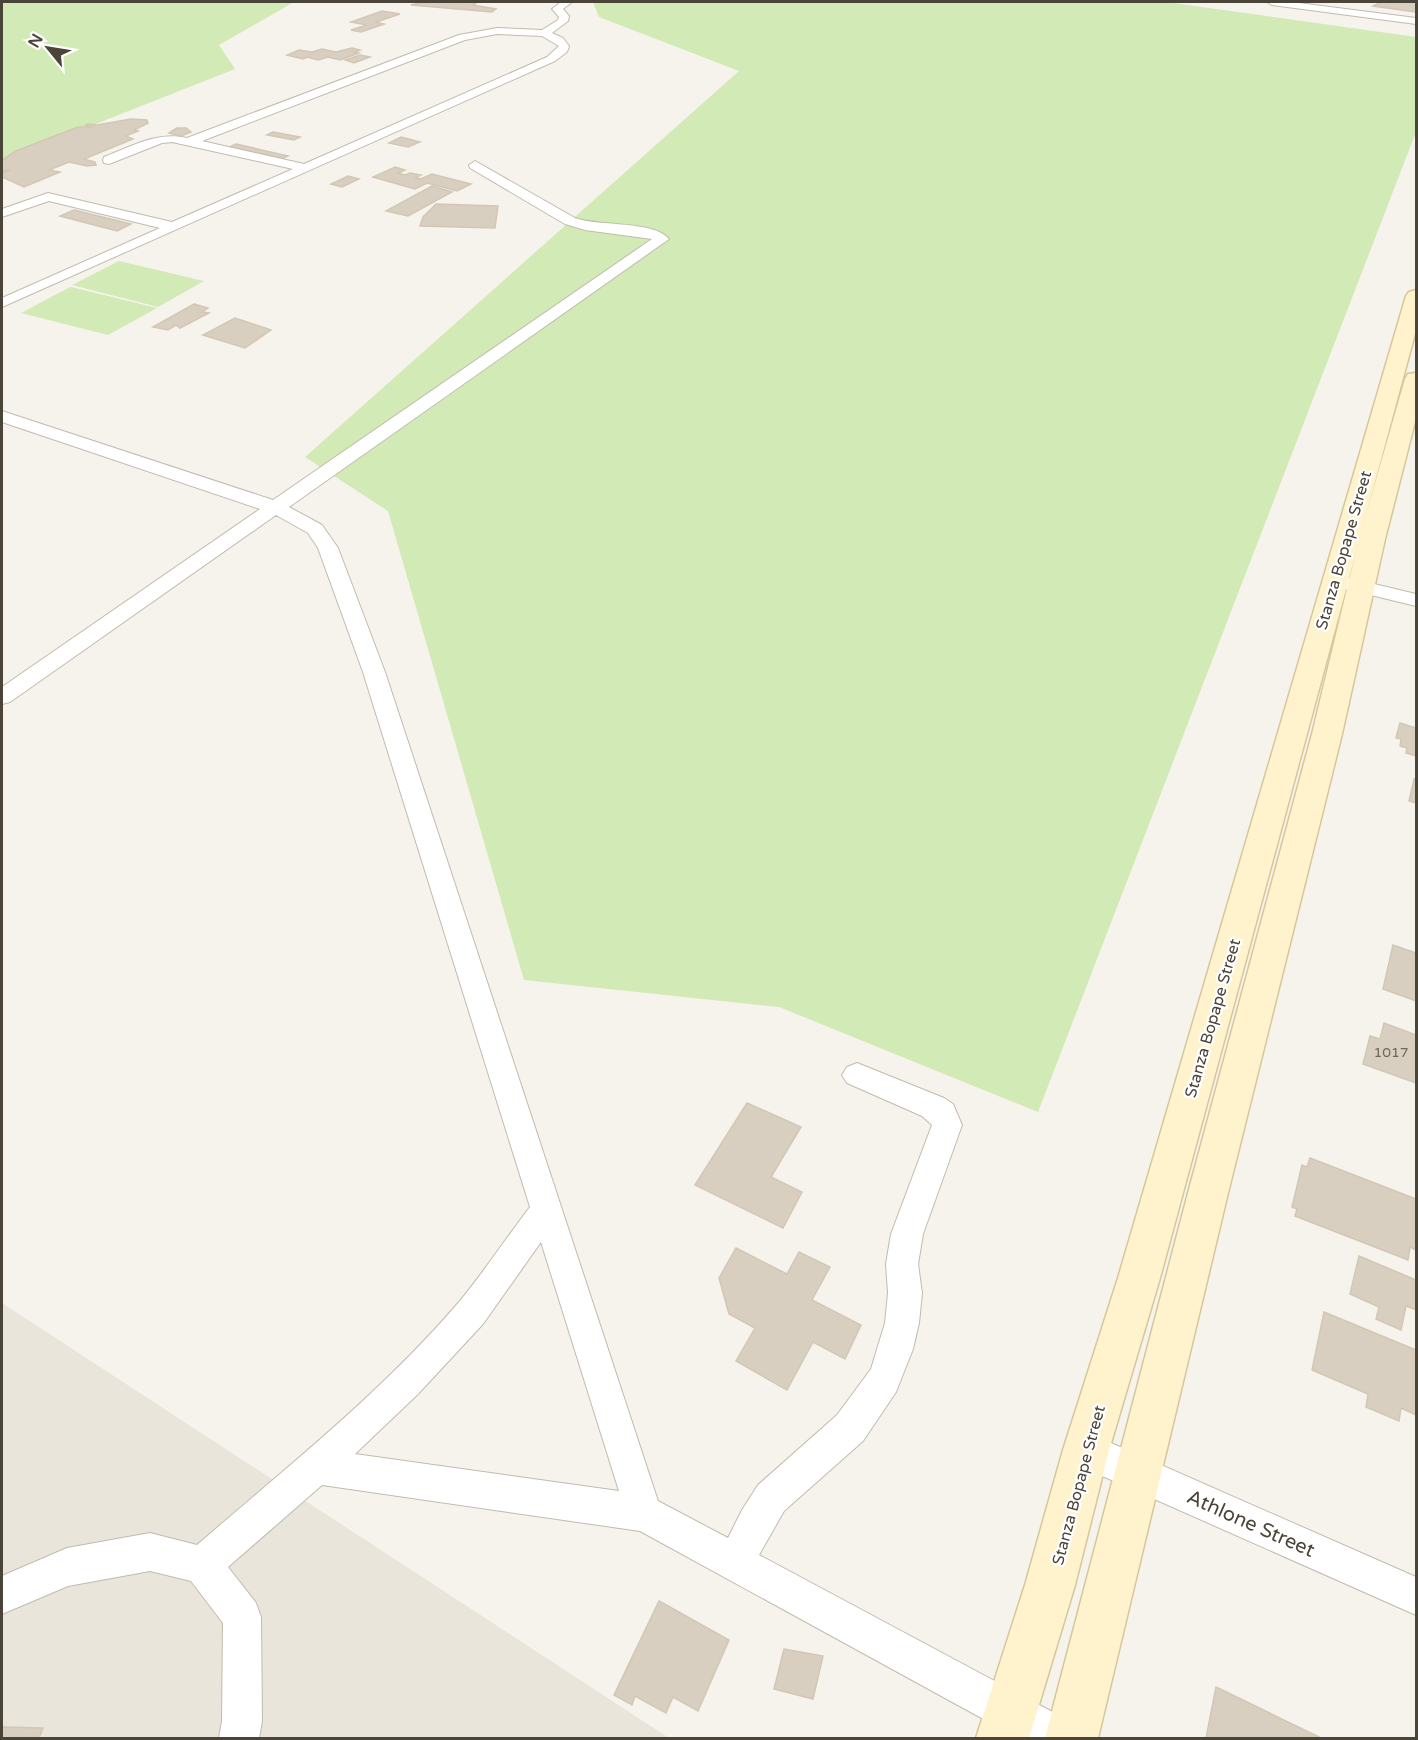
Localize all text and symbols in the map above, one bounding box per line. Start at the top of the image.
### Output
north arrow [18,18,78,78]
text: N [24,30,48,52]
street label: Stanza Bopape Street [1312,469,1376,632]
street label: Stanza Bopape Street [1181,937,1245,1100]
house number: 1017 [1373,1044,1409,1061]
street label: Stanza Bopape Street [1048,1403,1110,1567]
street label: Athlone Street [1183,1485,1319,1563]

